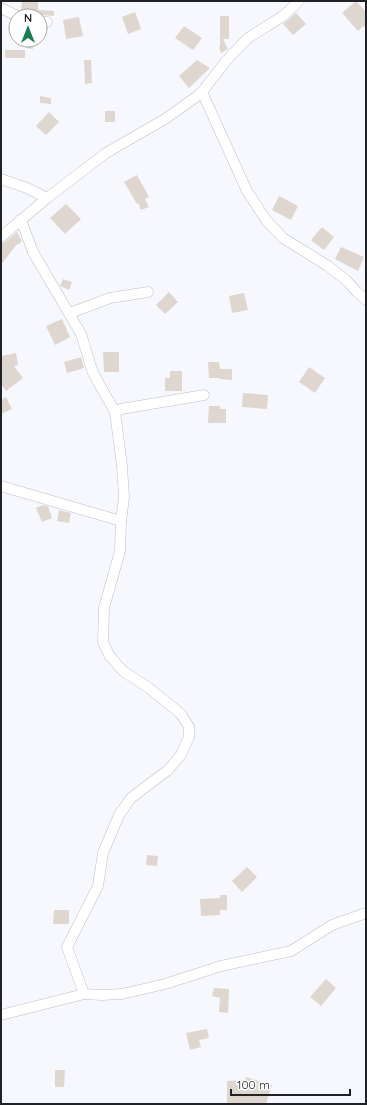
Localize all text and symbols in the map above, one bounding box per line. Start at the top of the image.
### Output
north arrow [8,8,48,48]
text: N [24,11,32,25]
scale bar [231,1071,350,1097]
text: 100 m [237,1077,270,1092]

